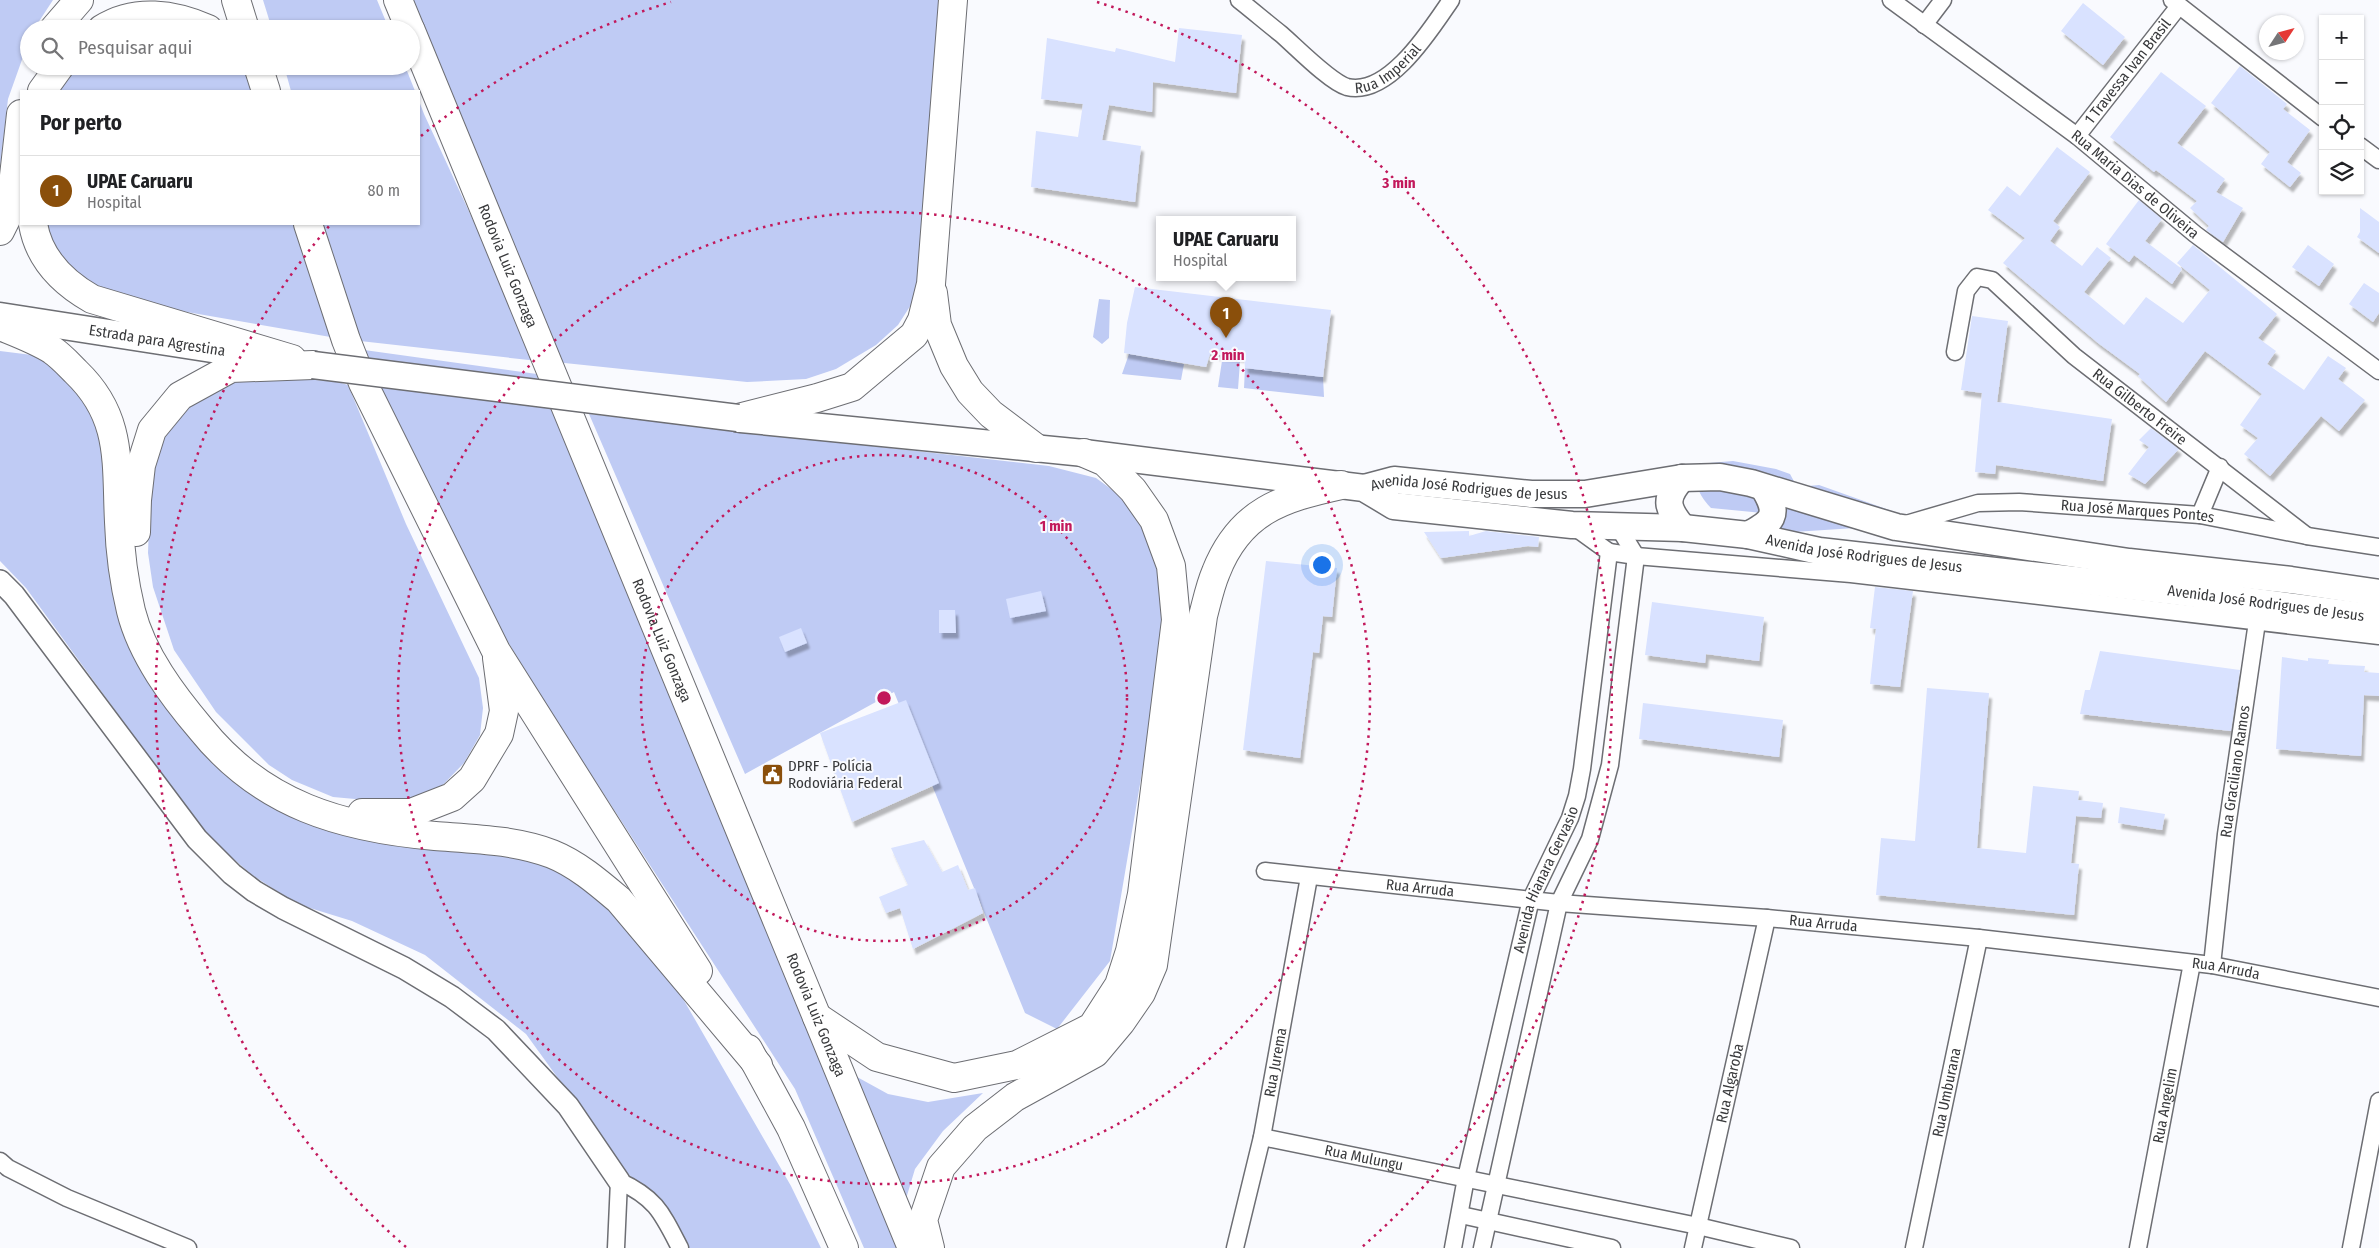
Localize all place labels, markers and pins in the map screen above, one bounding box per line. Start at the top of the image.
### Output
pin: 1 [1210,297,1242,338]
centre of rings [875,689,893,707]
place label: DPRF - Polícia Rodoviária Federal [788,757,902,792]
public building icon: DPRF - Polícia Rodoviária Federal [760,763,784,787]

